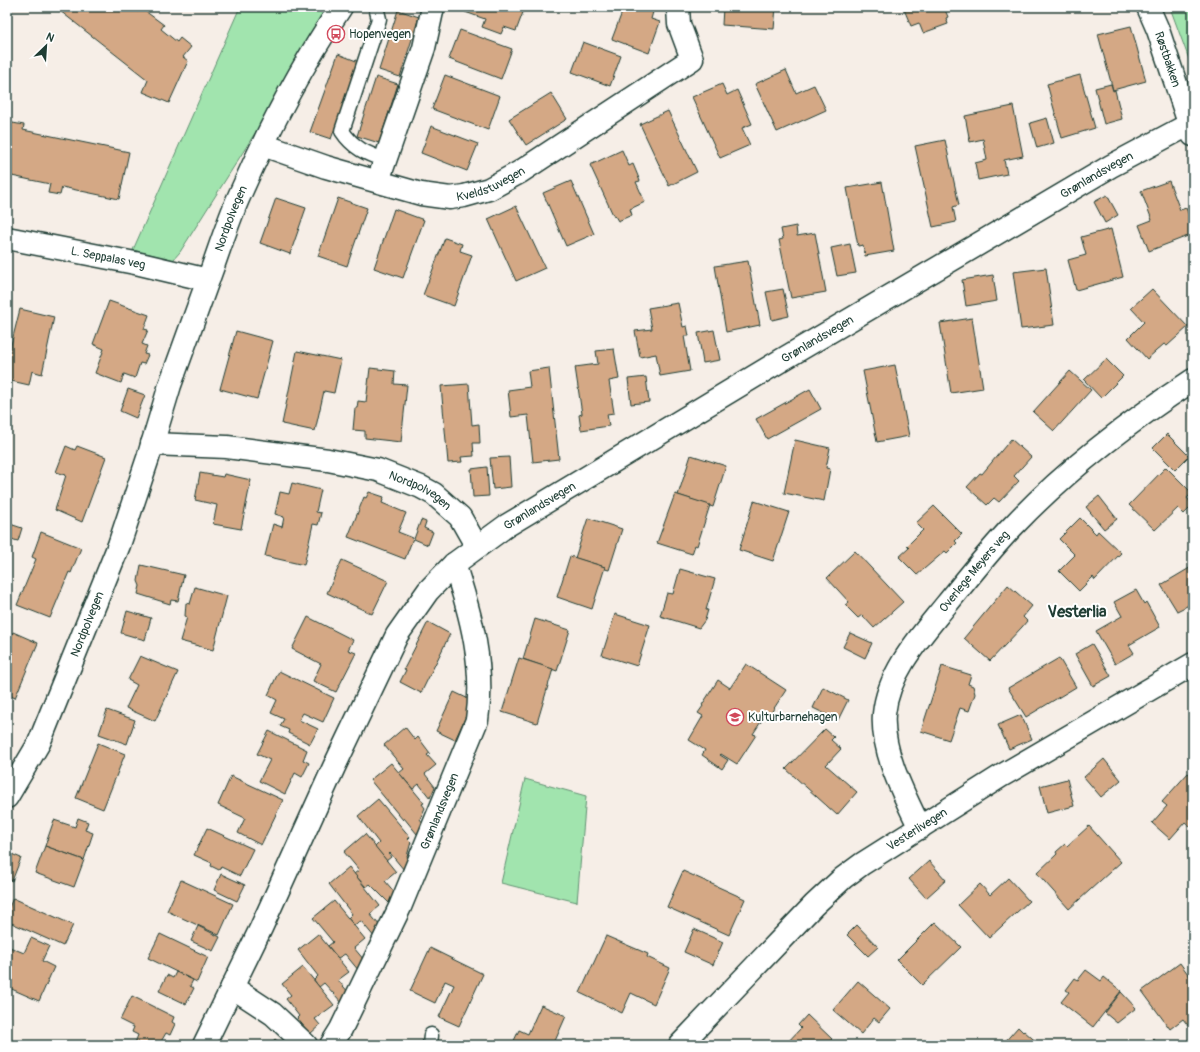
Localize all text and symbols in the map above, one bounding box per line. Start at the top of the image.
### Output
bus stop icon: Hopenvegen [326,24,346,44]
north arrow [26,26,66,66]
place label: Hopenvegen [349,27,411,42]
text: N [44,30,57,45]
street label: Røstbakken [1151,30,1184,89]
street label: Grønlandsvegen [1058,149,1136,202]
street label: Kveldstuvegen [455,164,528,205]
street label: Nordpolvegen [212,183,251,254]
street label: L. Seppalas veg [69,244,147,273]
street label: Grønlandsvegen [779,312,857,367]
street label: Nordpolvegen [387,468,454,514]
street label: Grønlandsvegen [501,479,579,534]
street label: Overlege Meyers veg [936,528,1013,615]
street label: Nordpolvegen [68,589,108,659]
district label: Vesterlia [1048,602,1107,622]
school or university icon: Kulturbarnehagen [725,707,745,727]
place label: Kulturbarnehagen [748,710,838,725]
street label: Grønlandsvegen [417,771,462,852]
street label: Vesterlivegen [884,805,950,854]

